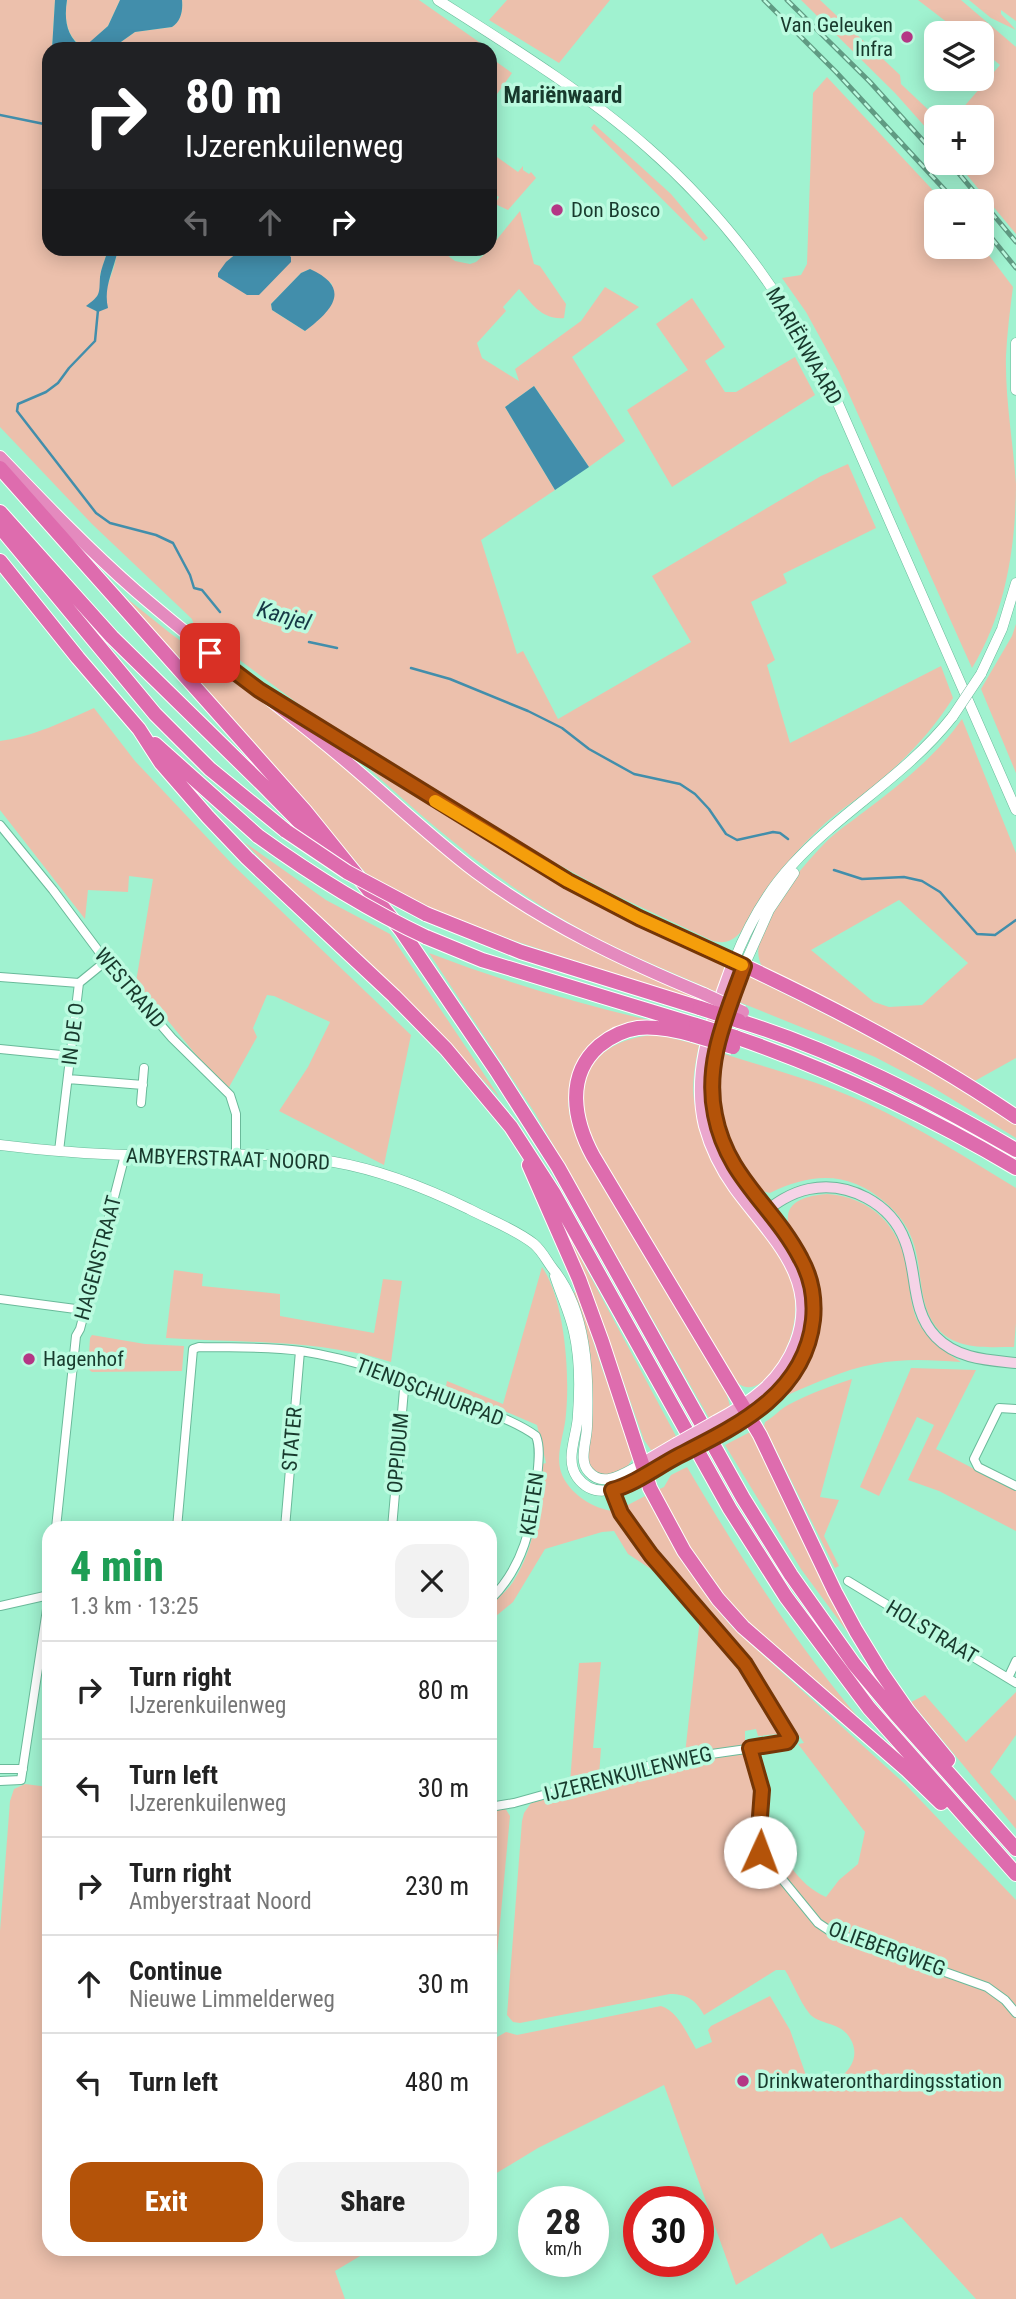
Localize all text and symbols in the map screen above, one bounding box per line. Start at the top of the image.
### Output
place label: Van Geleuken Infra [780,13,893,61]
map controls [924,21,994,259]
button: layers [924,21,994,91]
marker: Van Geleuken Infra [899,29,915,45]
text: 80 m [185,68,282,125]
icon: right [70,70,161,161]
district label: Mariënwaard [503,82,623,109]
button: + [924,105,994,175]
text: IJzerenkuilenweg [185,127,404,165]
button: − [924,189,994,259]
place label: Don Bosco [571,198,660,222]
marker: Don Bosco [549,202,565,218]
icon: left [178,203,216,241]
icon: ahead [251,203,289,241]
icon: right [324,203,362,241]
street label: MARIËNWAARD [761,283,847,409]
water label: Kanjel [254,596,315,637]
pin [180,623,240,683]
icon: arrive [191,634,229,672]
street label: WESTRAND [90,943,170,1033]
street label: IN DE O [57,1001,89,1067]
street label: AMBYERSTRAAT NOORD [126,1143,330,1175]
street label: HAGENSTRAAT [70,1193,126,1323]
place label: Hagenhof [43,1347,124,1371]
marker: Hagenhof [21,1351,37,1367]
street label: TIENDSCHUURPAD [353,1353,507,1431]
street label: STATER [277,1406,307,1472]
street label: OPPIDUM [383,1412,413,1494]
street label: KELTEN [515,1471,549,1537]
text: 4 min [70,1542,164,1591]
button: close [395,1544,469,1618]
text: 1.3 km · 13:25 [70,1593,199,1620]
street label: HOLSTRAAT [882,1595,982,1669]
text: Turn right [129,1662,231,1692]
icon: right [70,1671,108,1709]
text: 80 m [418,1675,469,1705]
text: IJzerenkuilenweg [129,1692,286,1719]
street label: IJZERENKUILENWEG [542,1742,714,1806]
text: Turn left [129,1760,218,1790]
icon: left [70,1769,108,1807]
text: 30 m [418,1773,469,1803]
text: IJzerenkuilenweg [129,1790,286,1817]
position arrow [723,1815,797,1889]
text: Turn right [129,1858,231,1888]
icon: right [70,1867,108,1905]
text: 230 m [405,1871,469,1901]
text: Ambyerstraat Noord [129,1888,312,1915]
street label: OLIEBERGWEG [825,1917,949,1981]
text: Continue [129,1956,222,1986]
icon: ahead [70,1965,108,2003]
text: 30 m [418,1969,469,1999]
text: Nieuwe Limmelderweg [129,1986,335,2013]
icon: left [70,2063,108,2101]
text: Turn left [129,2067,218,2097]
text: 480 m [405,2067,469,2097]
place label: Drinkwateronthardingsstation [757,2069,1002,2093]
marker: Drinkwateronthardingsstation [735,2073,751,2089]
button: Exit [70,2162,263,2242]
button: Share [277,2162,469,2242]
speed limit sign: 30 [623,2186,714,2277]
text: 28 [546,2202,581,2243]
text: km/h [545,2238,582,2259]

